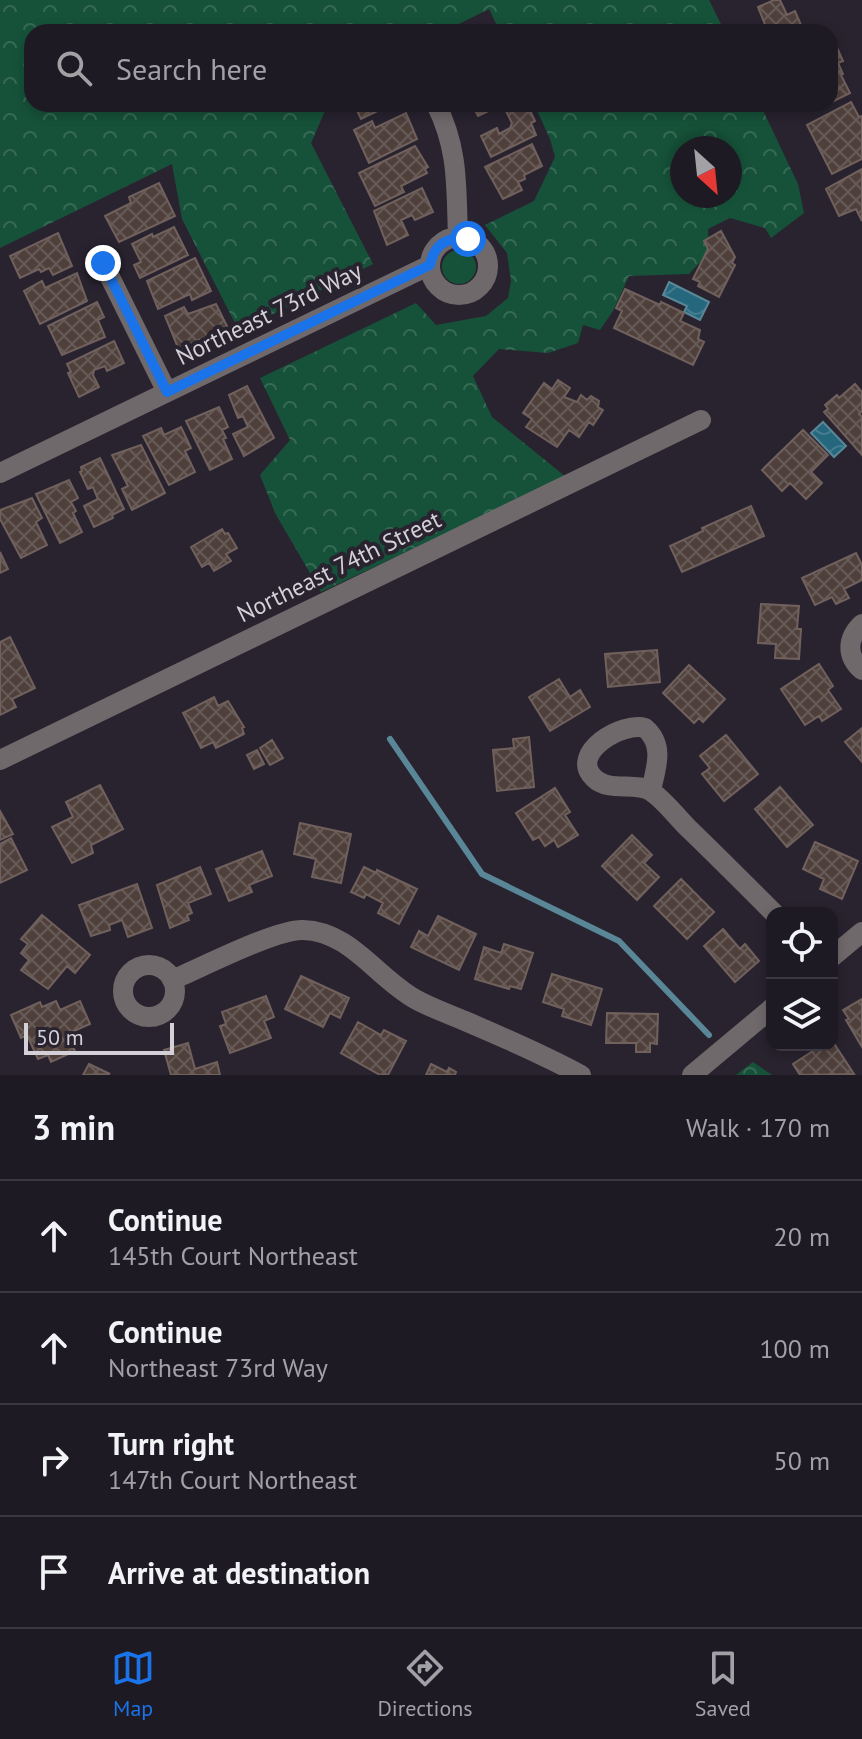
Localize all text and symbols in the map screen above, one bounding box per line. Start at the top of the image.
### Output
search box [24,24,838,112]
icon: search [52,46,96,90]
text: Search here [116,49,267,88]
north arrow [670,136,742,208]
route start [450,221,486,257]
route end [85,245,121,281]
street label: Northeast 73rd Way [171,255,367,372]
street label: Northeast 74th Street [232,504,446,629]
map controls [766,907,838,1051]
button: locate [766,907,838,979]
button: layers [766,979,838,1051]
scale bar [24,1019,174,1055]
text: 50 m [36,1023,84,1051]
text: 3 min [32,1105,115,1149]
text: Walk · 170 m [686,1111,830,1144]
text: Continue [108,1200,222,1239]
icon: ahead [32,1214,76,1258]
text: 20 m [774,1220,830,1253]
text: 145th Court Northeast [108,1239,358,1272]
text: Continue [108,1312,222,1351]
icon: ahead [32,1326,76,1370]
text: 100 m [759,1332,830,1365]
text: Northeast 73rd Way [108,1351,328,1384]
text: Turn right [108,1424,234,1463]
icon: right [32,1438,76,1482]
text: 50 m [774,1444,830,1477]
text: 147th Court Northeast [108,1463,357,1496]
icon: arrive [32,1550,76,1594]
text: Arrive at destination [108,1553,370,1592]
tab: Map [111,1646,155,1722]
tab: Directions [377,1646,473,1722]
tab: Saved [695,1646,751,1722]

